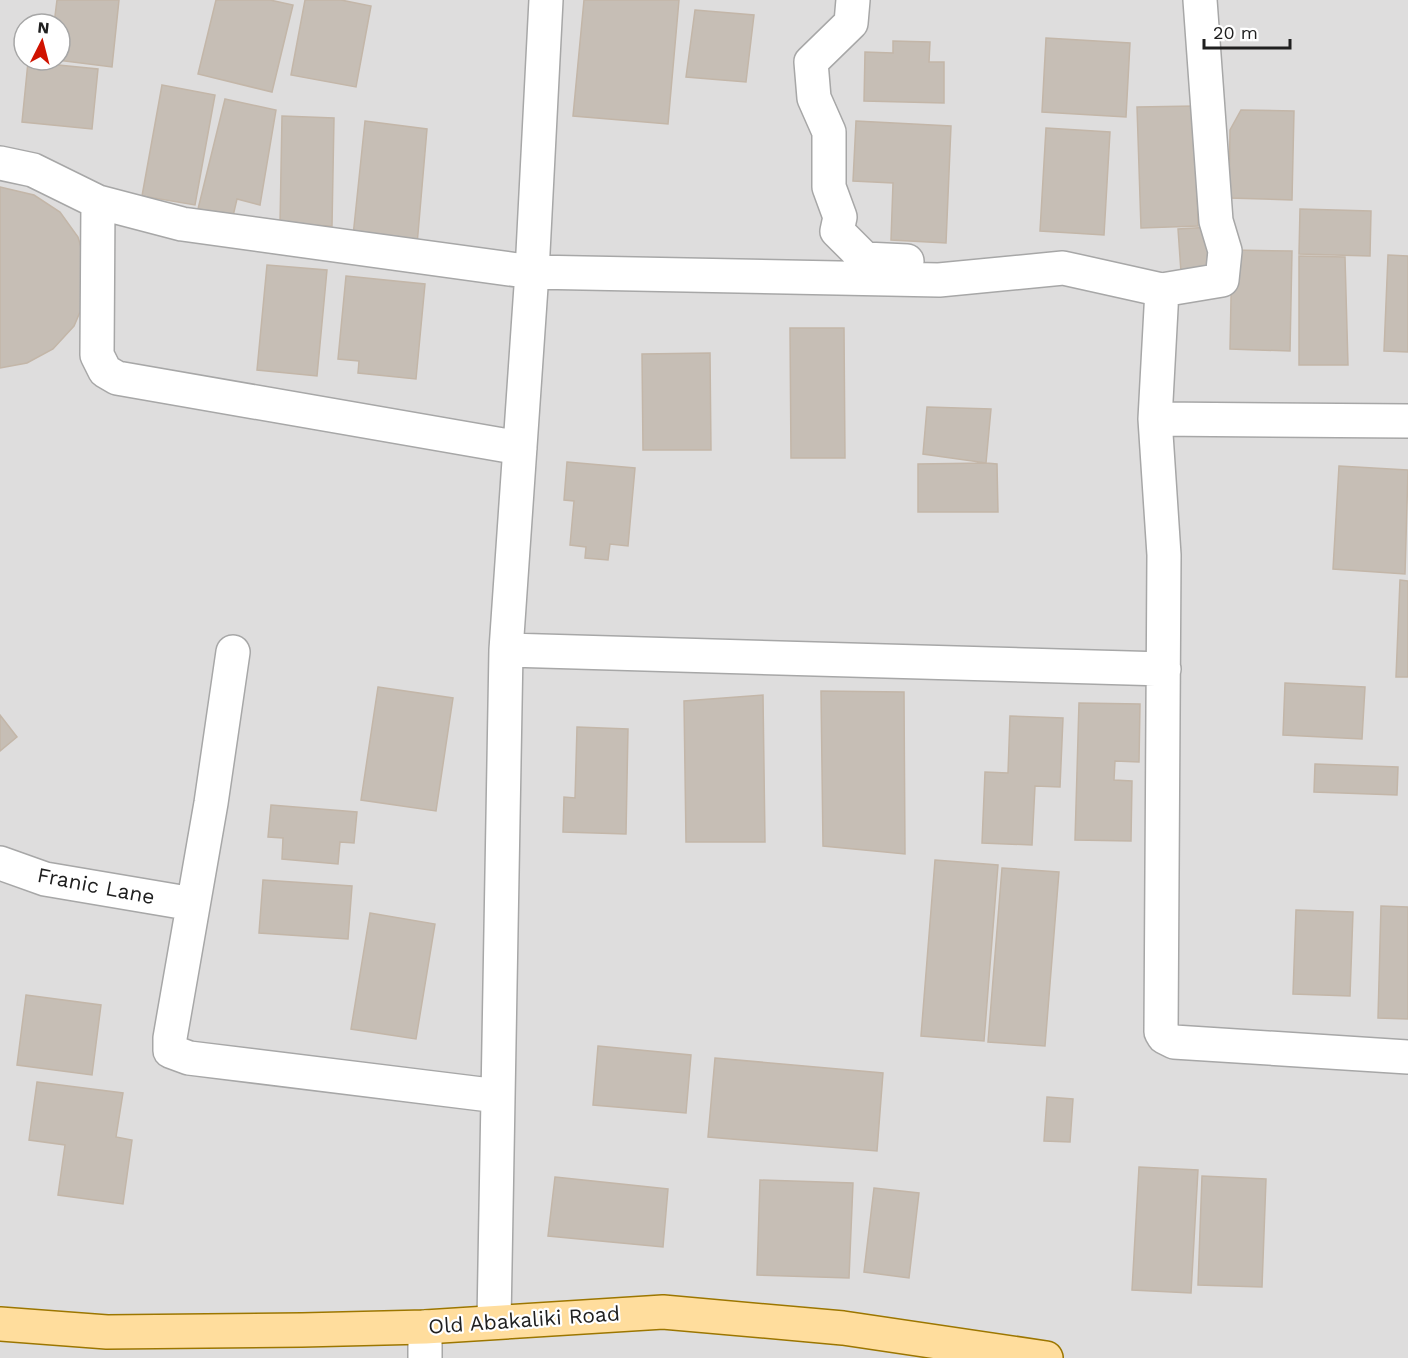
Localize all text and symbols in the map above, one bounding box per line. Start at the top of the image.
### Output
north arrow [12,12,72,72]
scale bar [1204,12,1290,50]
text: N [37,18,50,38]
text: 20 m [1213,22,1258,43]
street label: Franic Lane [35,862,157,909]
street label: Old Abakaliki Road [427,1300,621,1339]

